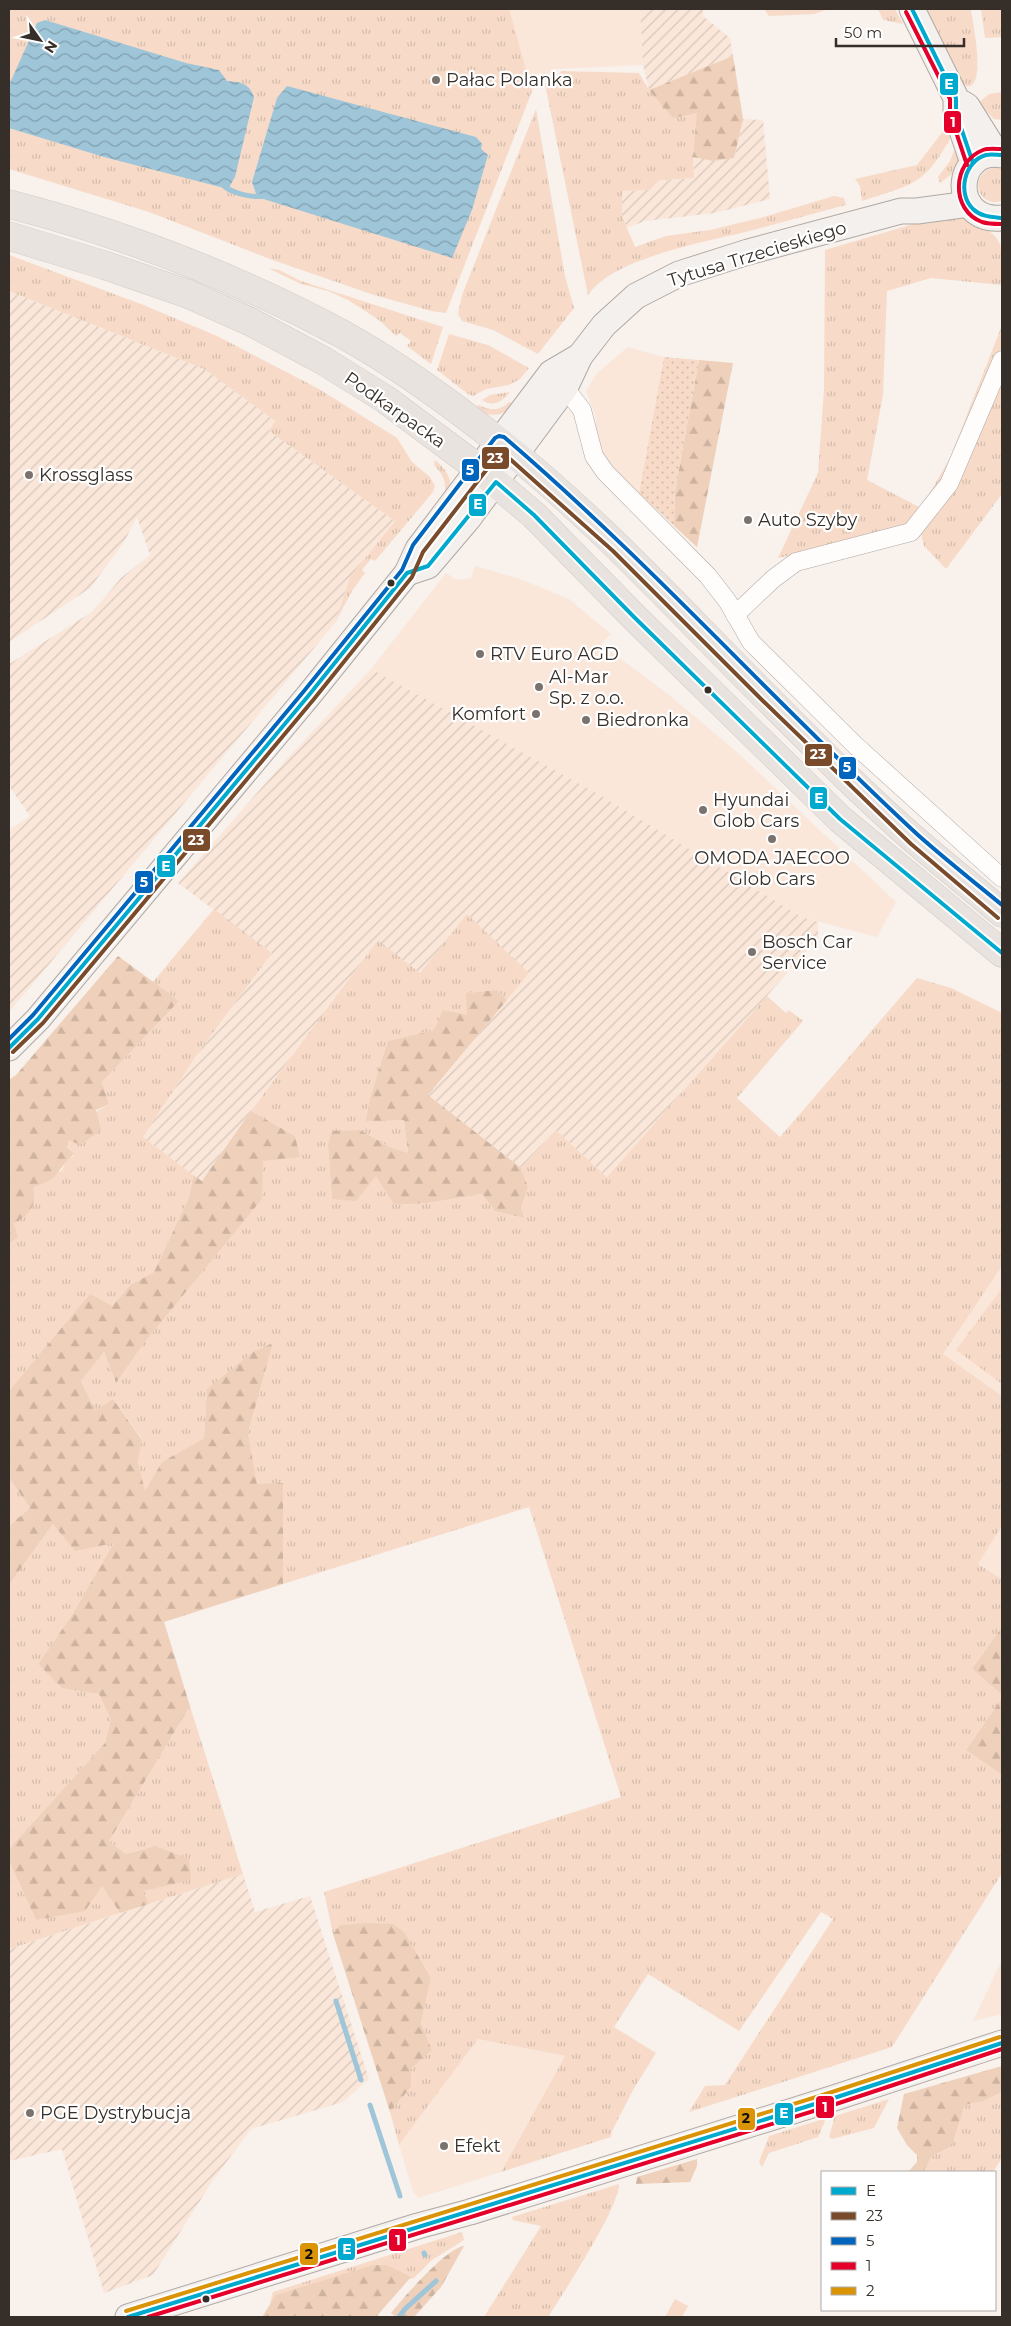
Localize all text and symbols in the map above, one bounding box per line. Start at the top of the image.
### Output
north arrow [15,15,65,65]
scale bar [836,15,964,47]
text: 50 m [844,23,882,42]
text: N [40,37,62,57]
place label: Pałac Polanka [446,69,573,91]
line badge: E [939,72,959,96]
marker: Pałac Polanka [430,74,442,86]
text: E [944,75,954,93]
line badge: 1 [943,110,962,134]
text: 1 [950,113,956,131]
street label: Tytusa Trzecieskiego [665,216,849,292]
street label: Podkarpacka [340,367,450,453]
line badge: 23 [481,446,510,470]
text: 23 [487,449,503,467]
line badge: 5 [461,458,480,482]
text: 5 [466,461,474,479]
place label: Krossglass [39,464,133,486]
marker: Krossglass [23,469,35,481]
line badge: E [468,493,487,517]
text: E [473,495,483,513]
place label: Auto Szyby [758,509,857,531]
marker: Auto Szyby [742,514,754,526]
unlabelled marker [386,578,396,588]
place label: RTV Euro AGD [490,643,619,665]
marker: RTV Euro AGD [474,648,486,660]
place label: Al-Mar Sp. z o.o. [549,666,624,709]
marker: Al-Mar Sp. z o.o. [533,681,545,693]
unlabelled marker [703,685,713,695]
place label: Komfort [451,703,526,725]
marker: Komfort [530,708,542,720]
place label: Biedronka [596,709,689,731]
marker: Biedronka [580,714,592,726]
line badge: 23 [804,743,833,767]
text: 23 [810,745,826,763]
line badge: 5 [838,756,857,780]
text: 5 [843,758,851,776]
line badge: E [809,786,828,810]
place label: Hyundai Glob Cars [713,789,799,832]
text: E [814,789,824,807]
marker: Hyundai Glob Cars [697,804,709,816]
line badge: 23 [182,828,211,852]
text: 23 [188,831,204,849]
marker: OMODA JAECOO Glob Cars [766,833,778,845]
place label: OMODA JAECOO Glob Cars [694,847,850,890]
line badge: E [156,854,176,878]
text: E [161,857,171,875]
line badge: 5 [134,870,154,894]
text: 5 [140,873,148,891]
place label: Bosch Car Service [762,931,853,974]
marker: Bosch Car Service [746,946,758,958]
line badge: 1 [815,2095,835,2119]
text: 1 [822,2098,828,2116]
place label: PGE Dystrybucja [40,2102,191,2124]
line badge: E [774,2102,794,2126]
text: E [779,2104,789,2122]
marker: PGE Dystrybucja [24,2107,36,2119]
line badge: 2 [737,2107,756,2131]
text: 2 [742,2109,750,2127]
place label: Efekt [454,2135,501,2157]
marker: Efekt [438,2140,450,2152]
legend [821,2171,996,2311]
text: E [866,2181,876,2200]
text: 23 [866,2206,883,2225]
line badge: 1 [388,2228,407,2252]
text: 1 [395,2231,401,2249]
text: 5 [866,2231,875,2250]
line badge: E [337,2237,356,2261]
text: E [342,2240,352,2258]
line badge: 2 [299,2242,319,2266]
text: 2 [305,2245,313,2263]
text: 1 [866,2256,871,2275]
text: 2 [866,2281,875,2300]
unlabelled marker [201,2294,211,2304]

